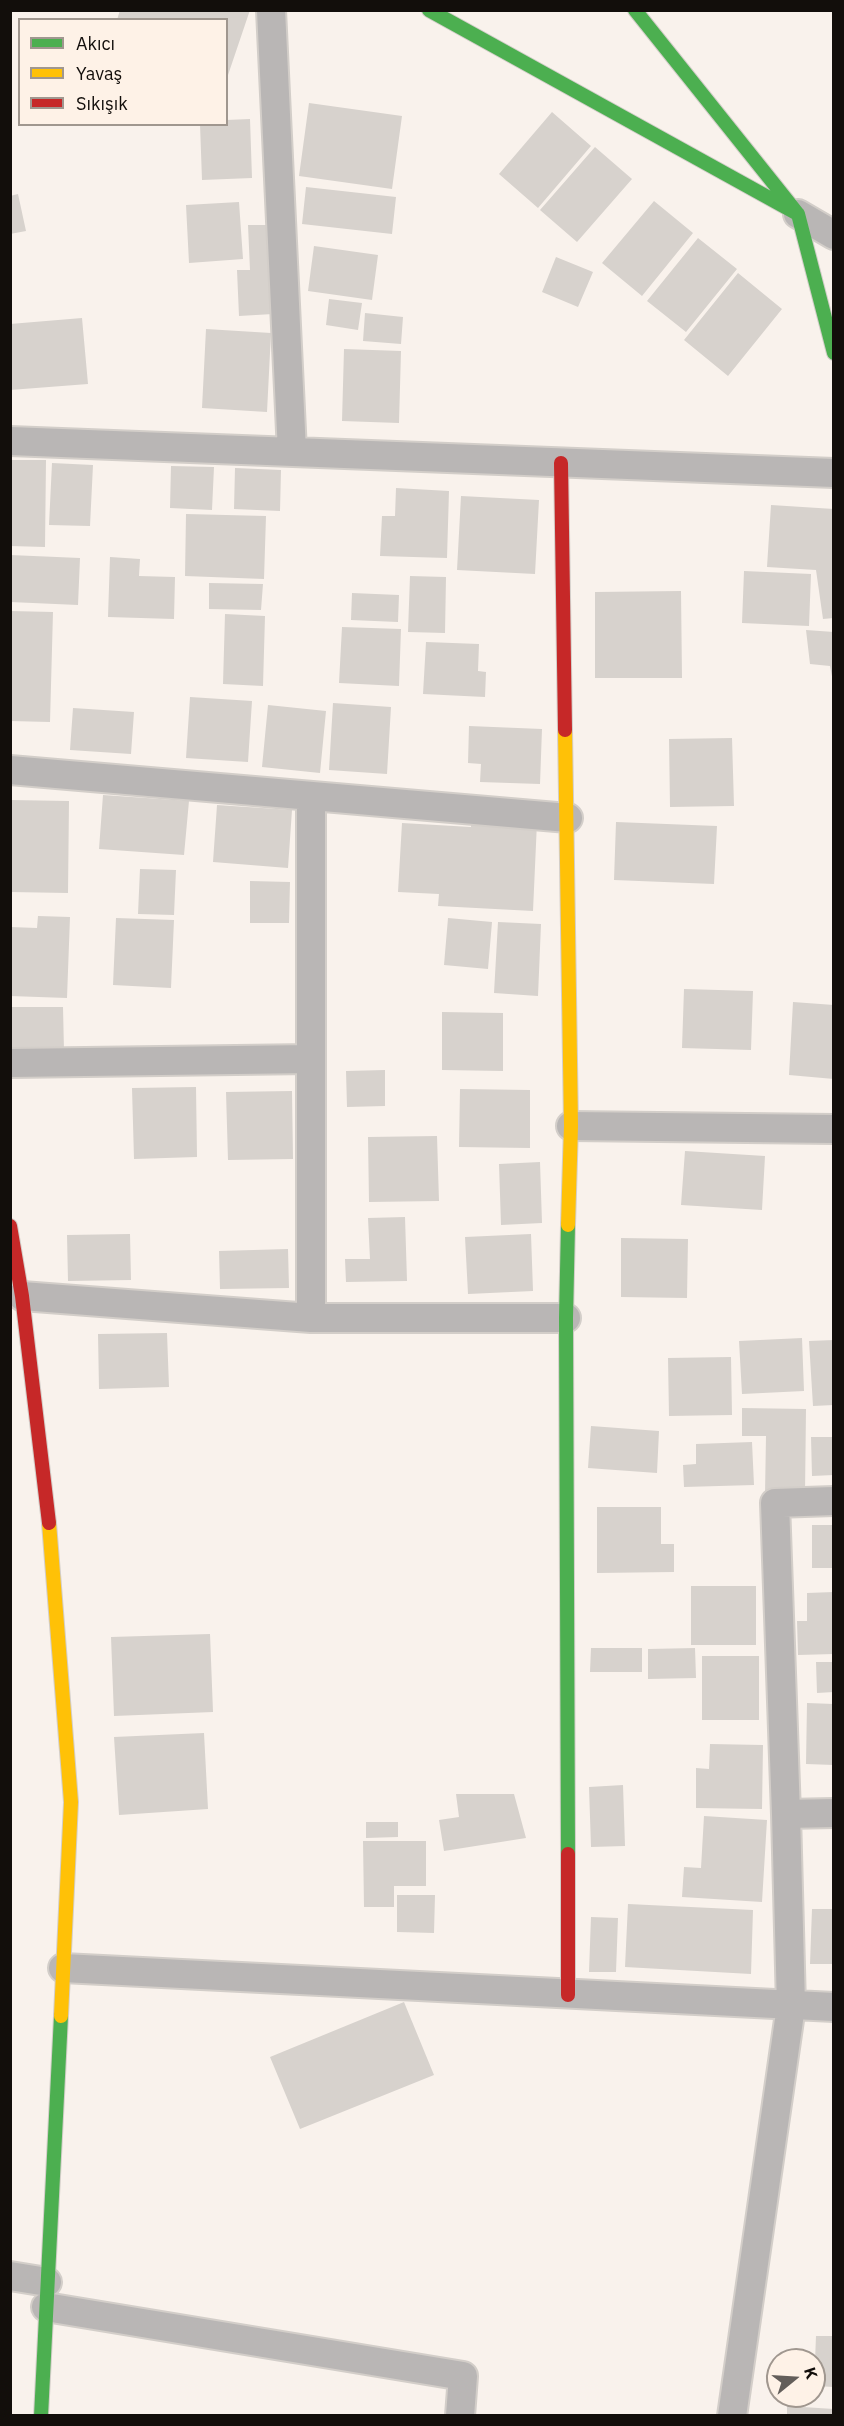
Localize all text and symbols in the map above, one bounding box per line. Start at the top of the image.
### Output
legend [18,18,228,126]
text: Akıcı [76,32,115,55]
text: Yavaş [76,62,122,85]
text: Sıkışık [76,92,128,115]
north arrow [766,2348,826,2408]
text: K [800,2365,822,2381]

